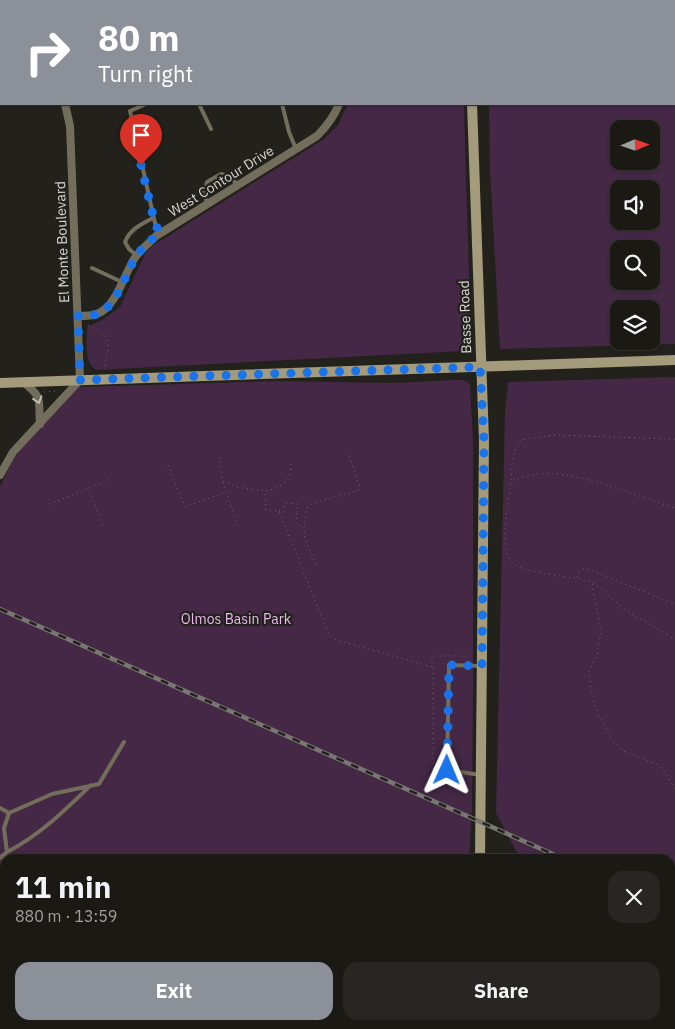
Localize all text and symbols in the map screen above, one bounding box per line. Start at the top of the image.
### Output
text: 80 m [98,15,180,61]
icon: right [15,20,80,85]
text: Turn right [98,59,193,88]
pin [120,114,162,165]
north arrow [610,120,660,170]
map controls [610,120,660,350]
icon: arrive [127,121,155,149]
street label: West Contour Drive [165,141,277,221]
button: sound [610,180,660,230]
street label: El Monte Boulevard [51,181,73,303]
button: search [610,240,660,290]
street label: Basse Road [455,280,475,354]
button: layers [610,300,660,350]
one-way arrow [32,395,42,404]
park label: Olmos Basin Park [181,610,292,628]
position arrow [420,743,472,795]
text: 11 min [15,867,111,906]
button: close [608,871,660,923]
text: 880 m · 13:59 [15,906,117,926]
button: Exit [15,962,333,1020]
button: Share [343,962,660,1020]

